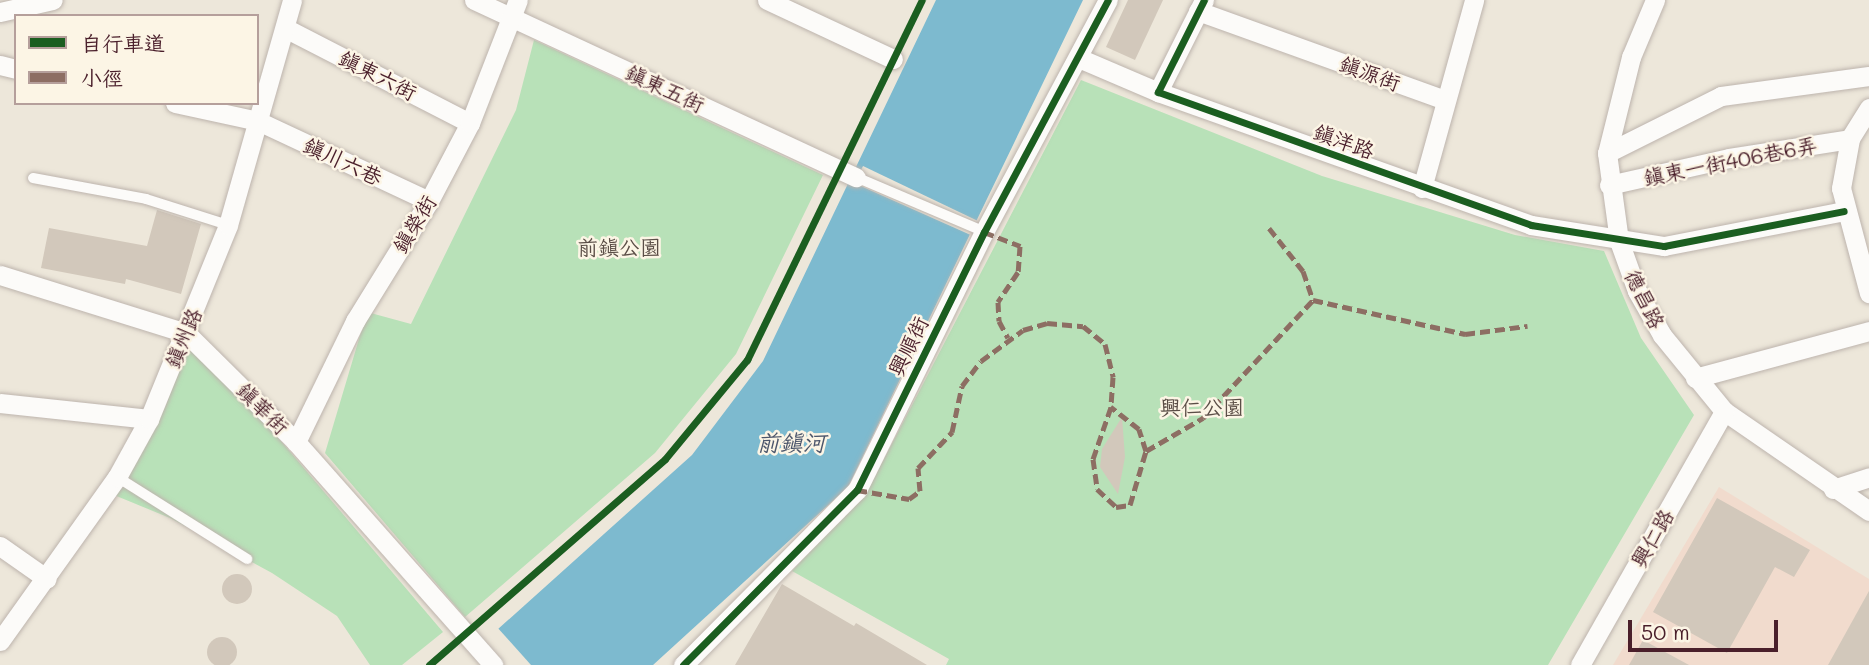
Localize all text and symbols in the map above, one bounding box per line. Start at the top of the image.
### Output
legend [14,14,259,105]
text: 自行車道 [81,29,165,56]
street label: 鎮東六街 [335,45,421,105]
street label: 鎮源街 [1336,50,1404,96]
street label: 鎮東五街 [622,59,708,117]
text: 小徑 [81,64,123,91]
street label: 鎮洋路 [1310,118,1378,164]
street label: 鎮川六巷 [300,132,386,190]
street label: 鎮東一街406巷6弄 [1641,132,1819,190]
street label: 鎮榮街 [387,191,441,257]
park label: 前鎮公園 [577,234,661,260]
street label: 德昌路 [1620,265,1670,333]
street label: 鎮州路 [159,304,207,372]
street label: 興順街 [883,312,933,380]
street label: 鎮華街 [232,377,294,439]
park label: 興仁公園 [1160,394,1244,420]
water label: 前鎮河 [757,428,825,456]
street label: 興仁路 [1625,504,1679,572]
scale bar [1631,606,1782,650]
text: 50 m [1641,618,1690,645]

